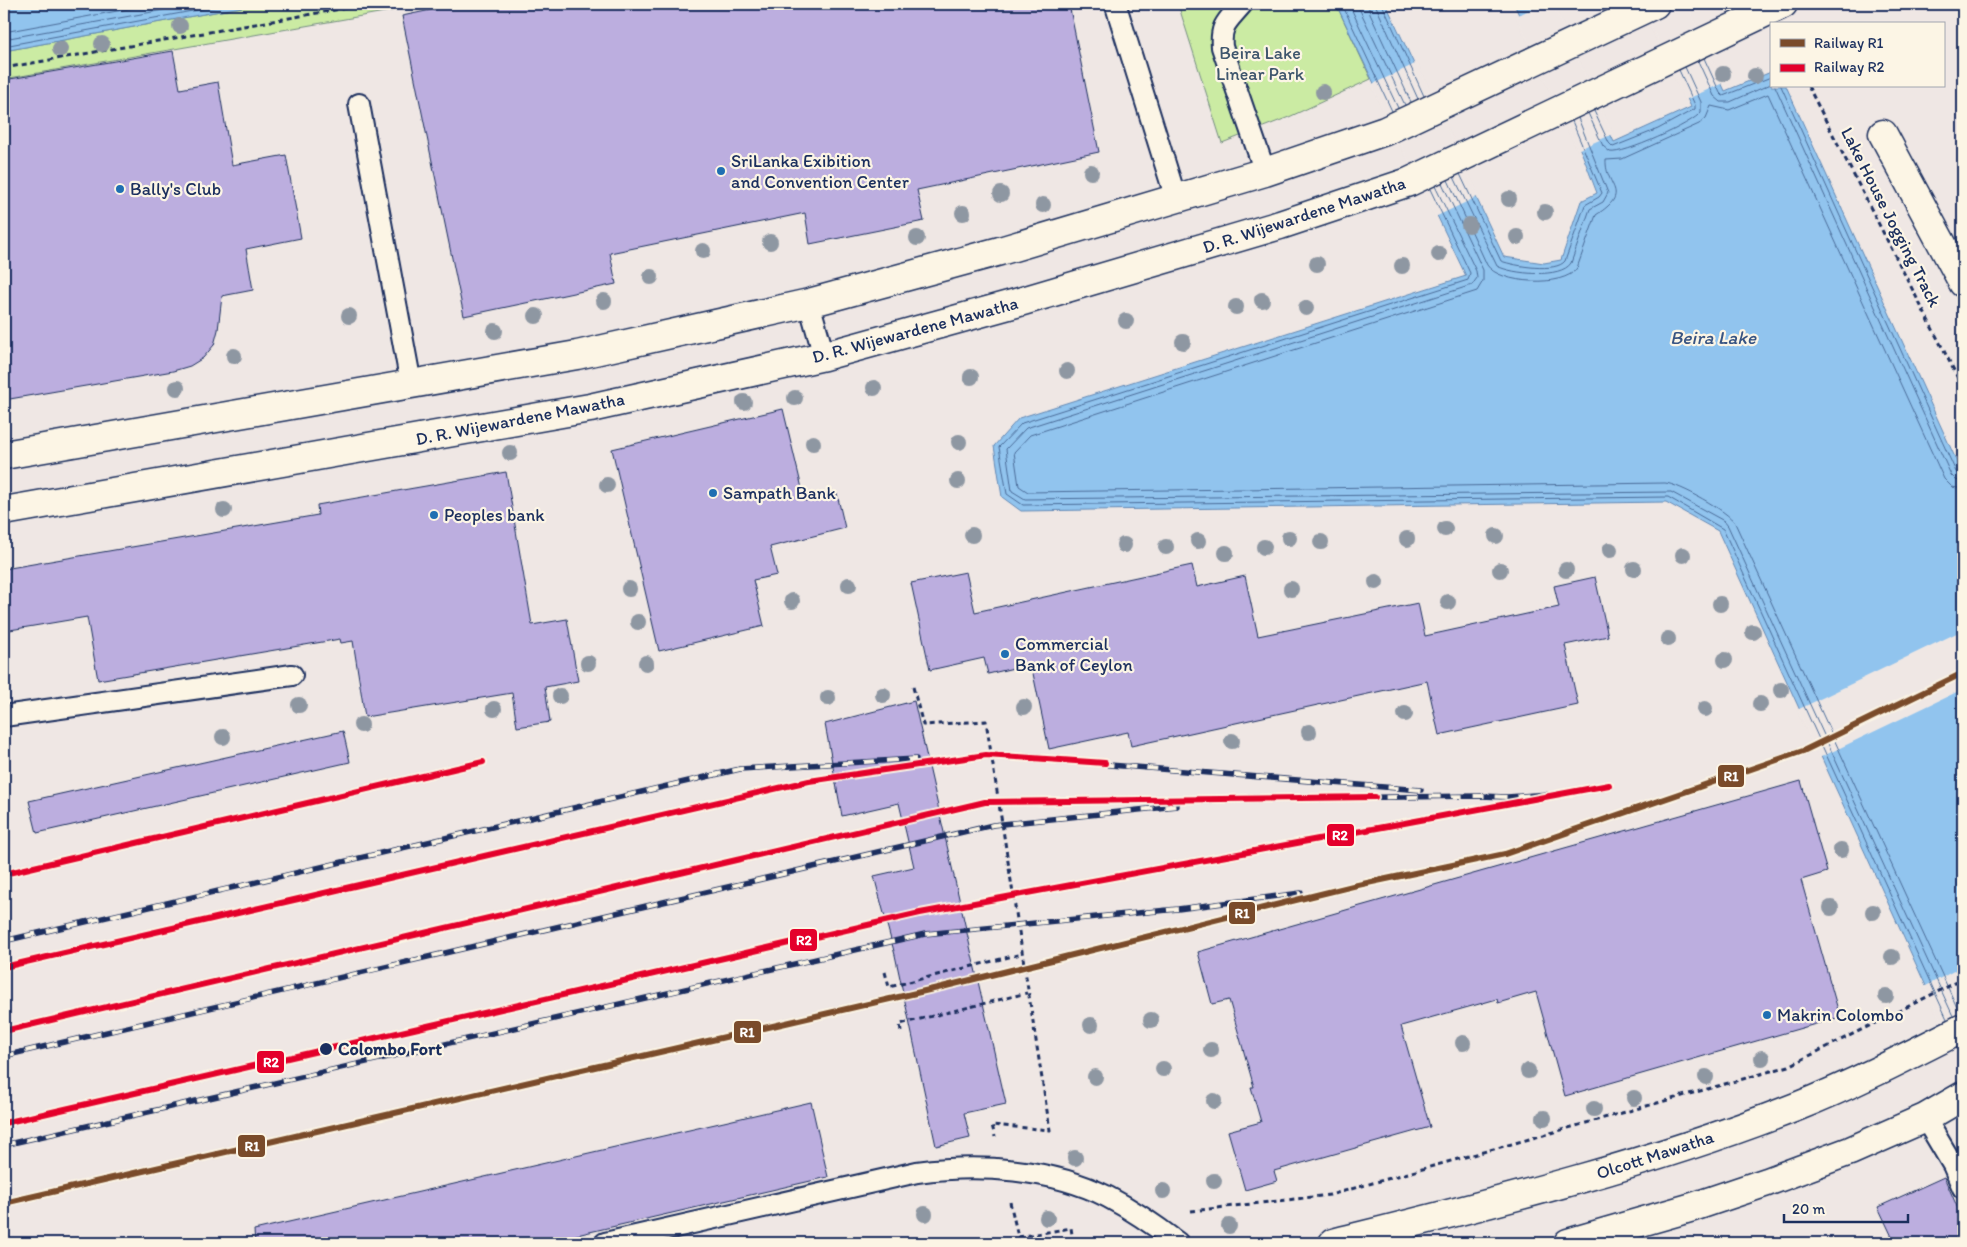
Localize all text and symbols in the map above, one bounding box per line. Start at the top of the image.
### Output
legend [1770,22,1944,88]
text: Railway R1 [1814,34,1883,52]
park label: Beira Lake Linear Park [1216,42,1305,85]
text: Railway R2 [1814,58,1884,76]
street label: Lake House Jogging Track [1836,123,1946,311]
place label: SriLanka Exibition and Convention Center [731,150,910,193]
marker: SriLanka Exibition and Convention Center [715,165,727,177]
street label: D. R. Wijewardene Mawatha [1200,172,1408,258]
place label: Bally's Club [130,178,221,200]
marker: Bally's Club [114,183,126,195]
street label: D. R. Wijewardene Mawatha [810,292,1020,368]
water label: Beira Lake [1670,326,1757,349]
street label: D. R. Wijewardene Mawatha [414,388,626,450]
place label: Sampath Bank [723,482,836,504]
marker: Sampath Bank [707,487,719,499]
place label: Peoples bank [444,504,545,526]
marker: Peoples bank [428,509,440,521]
place label: Commercial Bank of Ceylon [1015,633,1133,676]
marker: Commercial Bank of Ceylon [999,648,1011,660]
line badge: R1 [1717,764,1745,788]
text: R1 [1724,768,1739,785]
line badge: R2 [1326,823,1355,847]
text: R2 [1332,827,1349,844]
line badge: R1 [1228,901,1256,925]
text: R1 [1235,905,1250,922]
line badge: R2 [789,928,818,952]
text: R2 [796,932,813,949]
place label: Makrin Colombo [1777,1004,1904,1026]
marker: Makrin Colombo [1761,1009,1773,1021]
line badge: R1 [733,1020,762,1044]
text: R1 [740,1024,755,1041]
place label: Colombo Fort [338,1038,442,1060]
marker: Colombo Fort [318,1041,334,1057]
line badge: R2 [256,1050,285,1074]
text: R2 [263,1054,280,1071]
street label: Olcott Mawatha [1593,1125,1717,1184]
line badge: R1 [237,1134,266,1158]
text: R1 [245,1138,260,1155]
scale bar [1784,1192,1908,1224]
text: 20 m [1792,1200,1826,1218]

